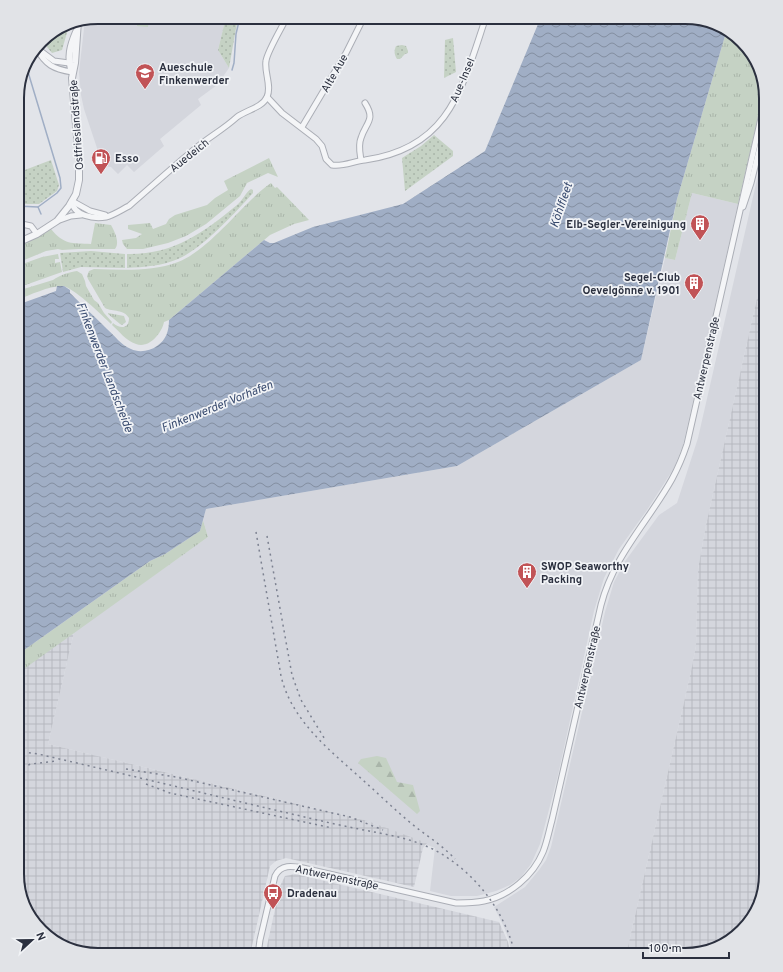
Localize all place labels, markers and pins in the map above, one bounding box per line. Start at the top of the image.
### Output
place label: Aueschule Finkenwerder [159,61,230,88]
school or university icon: Aueschule Finkenwerder [134,62,156,90]
fuel station icon: Esso [90,147,112,175]
place label: Esso [115,152,139,166]
building icon: Elb-Segler-Vereinigung [689,213,711,241]
place label: Elb-Segler-Vereinigung [566,218,686,232]
place label: Segel-Club Oevelgönne v. 1901 [583,271,680,298]
building icon: Segel-Club Oevelgönne v. 1901 [683,272,705,300]
place label: SWOP Seaworthy Packing [541,560,629,587]
building icon: SWOP Seaworthy Packing [516,561,538,589]
bus stop icon: Dradenau [262,882,284,910]
place label: Dradenau [287,887,337,901]

